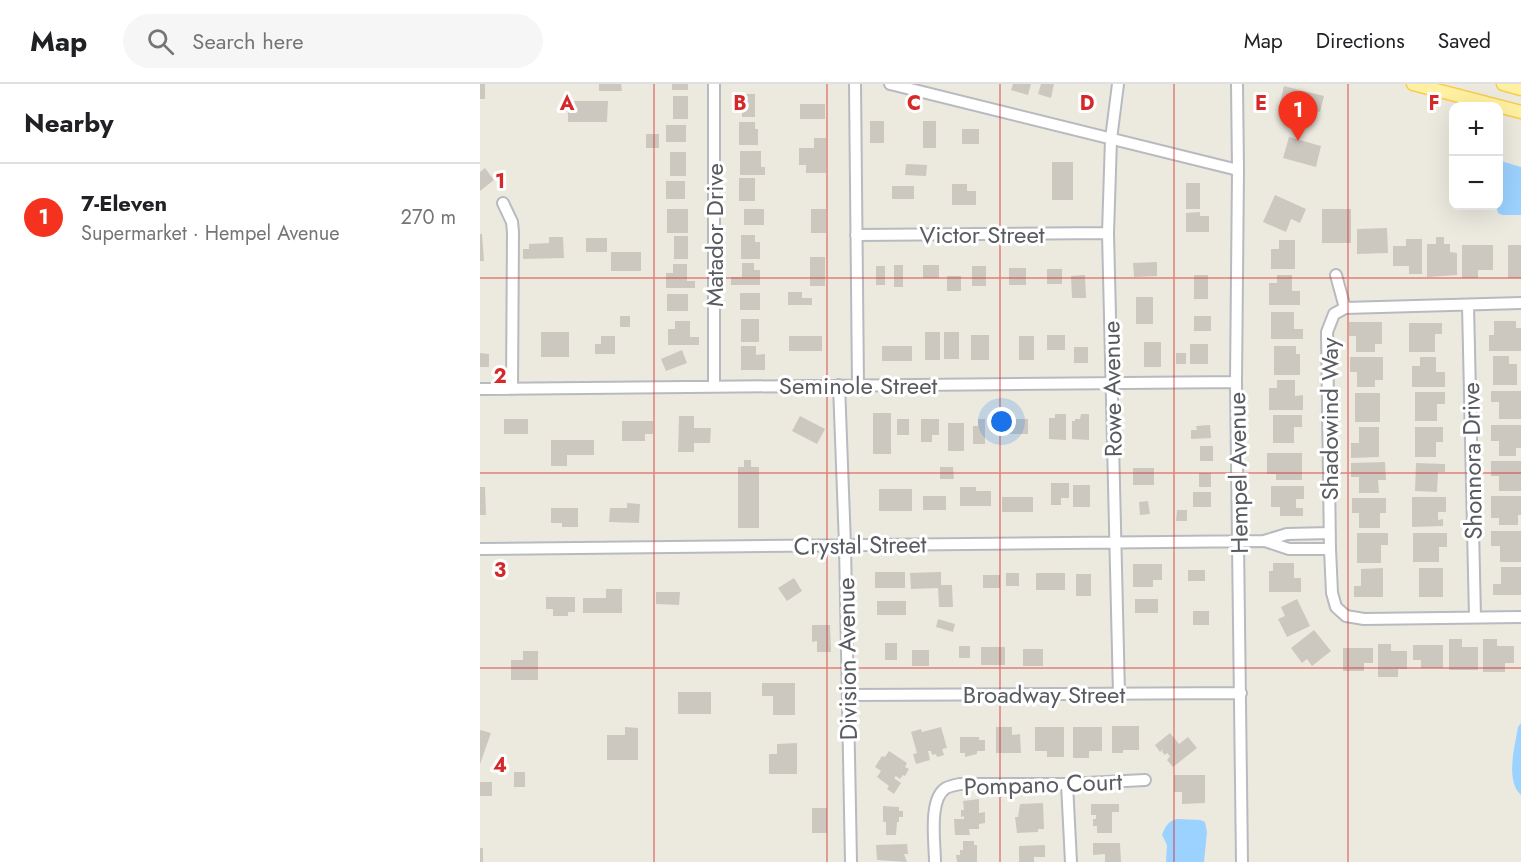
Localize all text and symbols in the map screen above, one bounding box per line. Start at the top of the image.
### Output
search box [123,14,543,68]
text: Map [30,21,87,62]
icon: search [144,25,177,58]
text: Search here [192,25,304,57]
text: Map [1244,26,1283,56]
text: Directions [1316,26,1405,56]
text: Saved [1438,26,1491,56]
text: A [559,89,575,118]
text: B [733,89,747,118]
text: C [907,89,921,118]
text: D [1080,89,1094,118]
text: E [1255,89,1267,118]
text: F [1428,89,1440,118]
pin: 1 [1278,92,1318,141]
map controls [1449,102,1503,210]
button: + [1449,102,1503,156]
text: Nearby [24,104,113,142]
button: − [1449,156,1503,210]
street label: Matador Drive [697,163,732,307]
text: 1 [495,167,505,196]
text: 7-Eleven [81,187,167,219]
text: 1 [38,203,49,232]
text: 270 m [401,203,456,232]
street label: Victor Street [919,217,1045,252]
text: Supermarket · Hempel Avenue [81,219,340,248]
street label: Rowe Avenue [1093,320,1131,458]
street label: Shadowind Way [1312,337,1347,501]
text: 2 [493,362,507,391]
street label: Seminole Street [779,368,937,403]
street label: Shonnora Drive [1453,382,1491,540]
street label: Hempel Avenue [1219,392,1257,554]
your location [987,407,1016,436]
street label: Crystal Street [793,526,927,564]
text: 3 [494,556,506,585]
street label: Division Avenue [828,577,866,741]
street label: Broadway Street [963,677,1125,712]
text: 4 [493,751,507,780]
street label: Pompano Court [963,764,1123,804]

